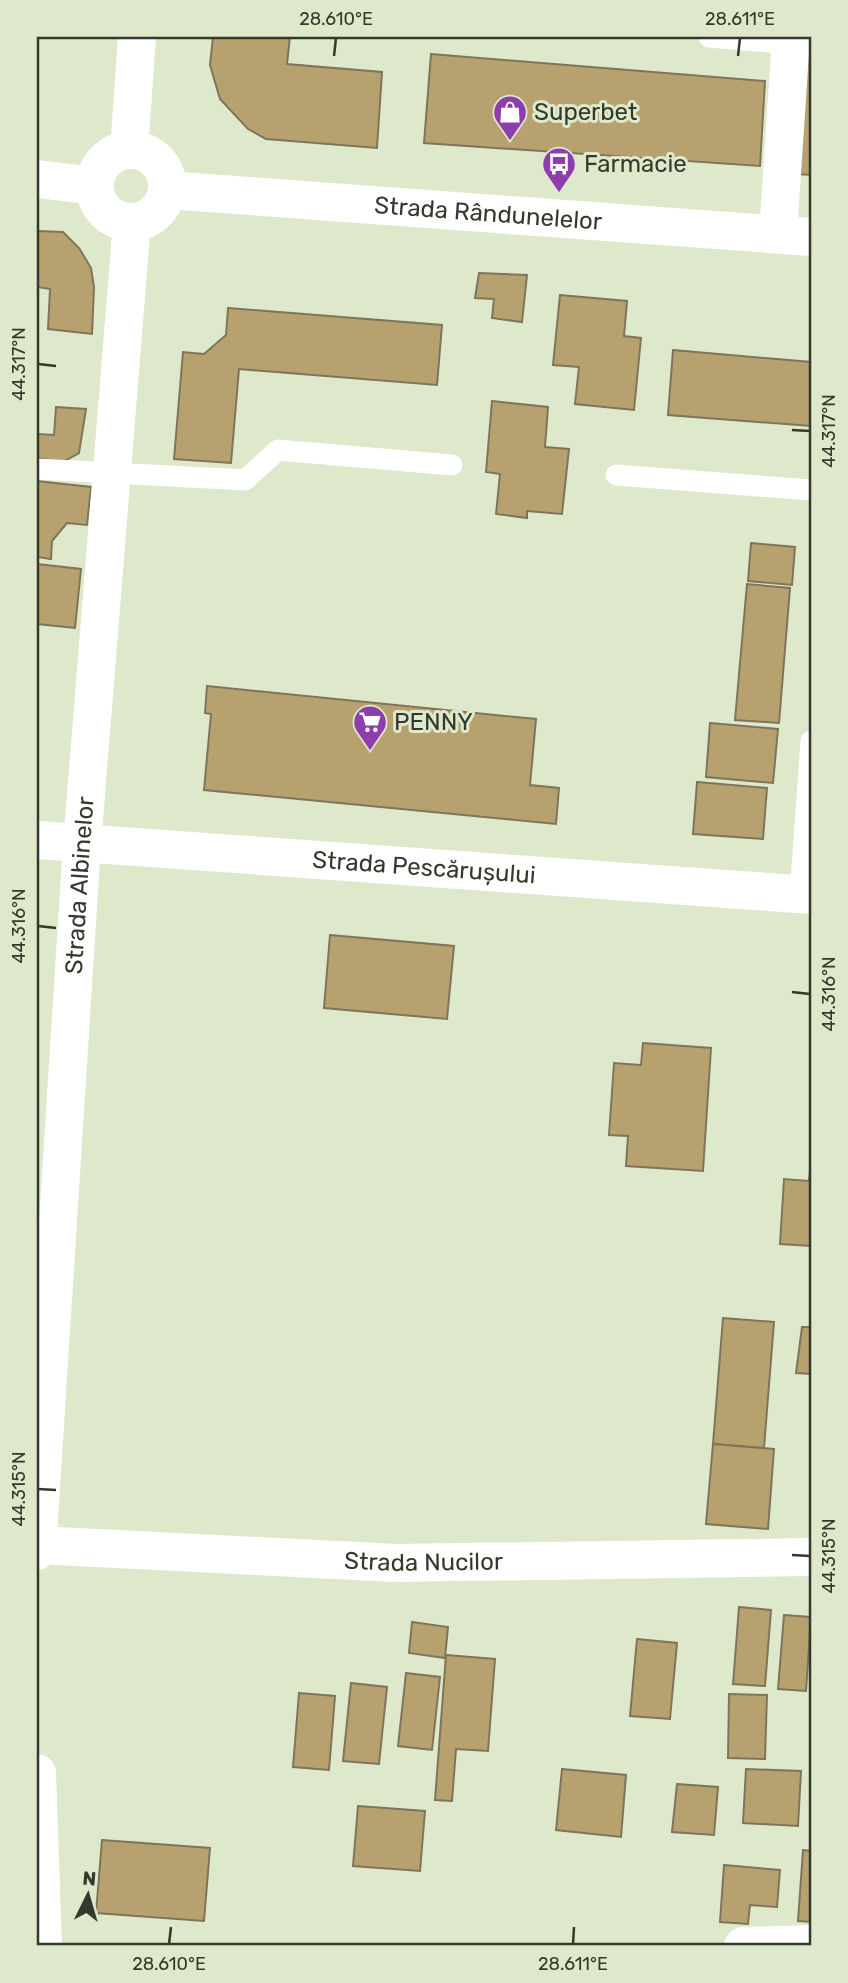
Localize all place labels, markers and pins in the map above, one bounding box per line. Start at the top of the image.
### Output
shop icon: Superbet [491,93,529,142]
place label: Superbet [534,98,637,126]
bus stop icon: Farmacie [540,145,578,194]
place label: Farmacie [584,150,687,178]
supermarket icon: PENNY [351,703,389,752]
place label: PENNY [394,708,473,736]

